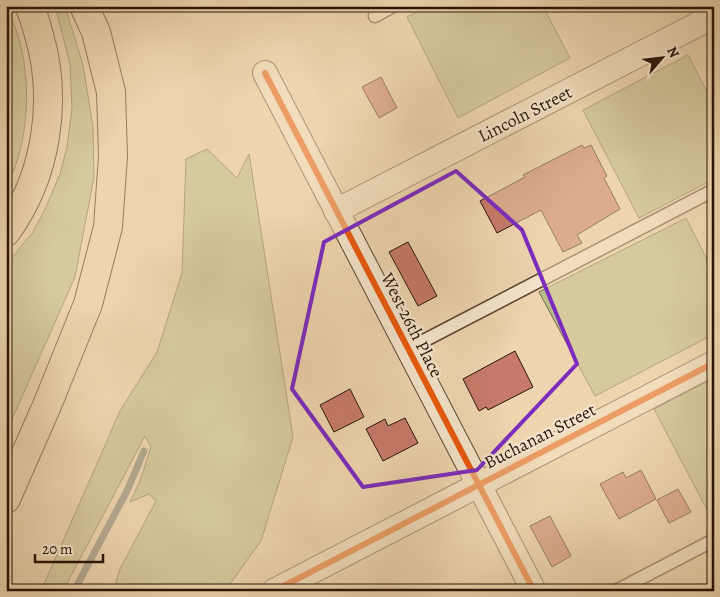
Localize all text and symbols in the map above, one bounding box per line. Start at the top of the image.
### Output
north arrow [638,32,688,82]
text: N [662,43,684,61]
street label: Lincoln Street [474,80,576,148]
street label: West 26th Place [375,268,449,381]
street label: Buchanan Street [480,398,600,474]
scale bar [35,532,102,564]
text: 20 m [42,539,73,559]

